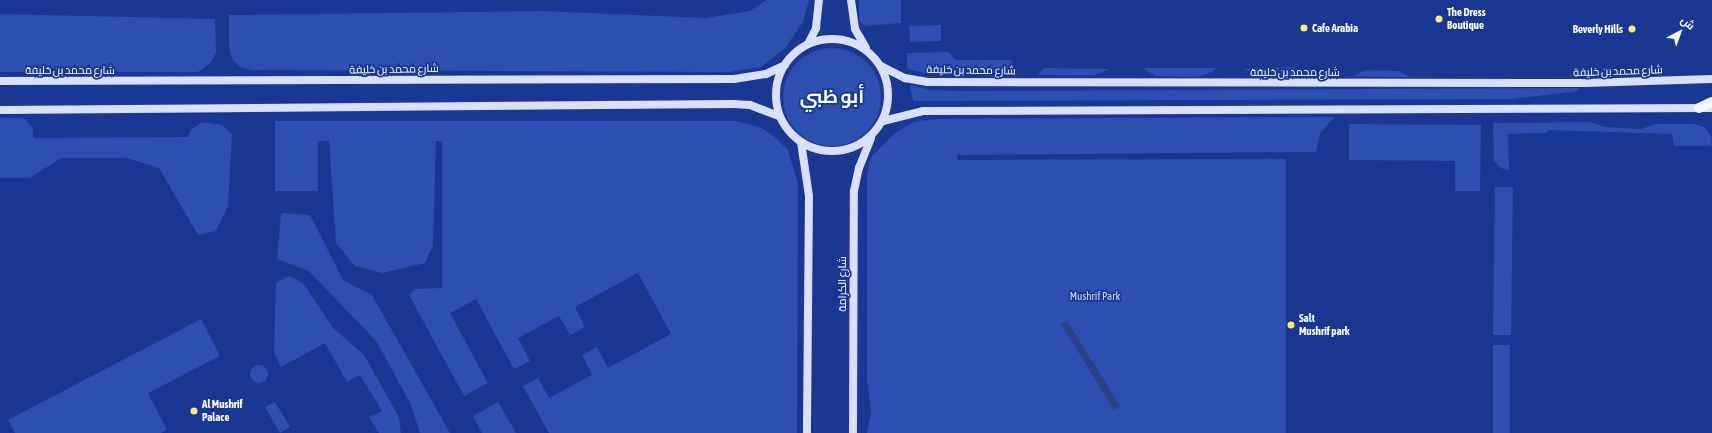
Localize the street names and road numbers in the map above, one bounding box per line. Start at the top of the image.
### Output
street label: شارع محمد بن خليفة [349,62,439,76]
street label: شارع محمد بن خليفة [25,63,115,77]
street label: شارع محمد بن خليفة [926,63,1016,77]
street label: شارع محمد بن خليفة [1573,63,1663,79]
street label: شارع محمد بن خليفة [1250,65,1340,79]
street label: شارع الكرامة [835,256,849,312]

